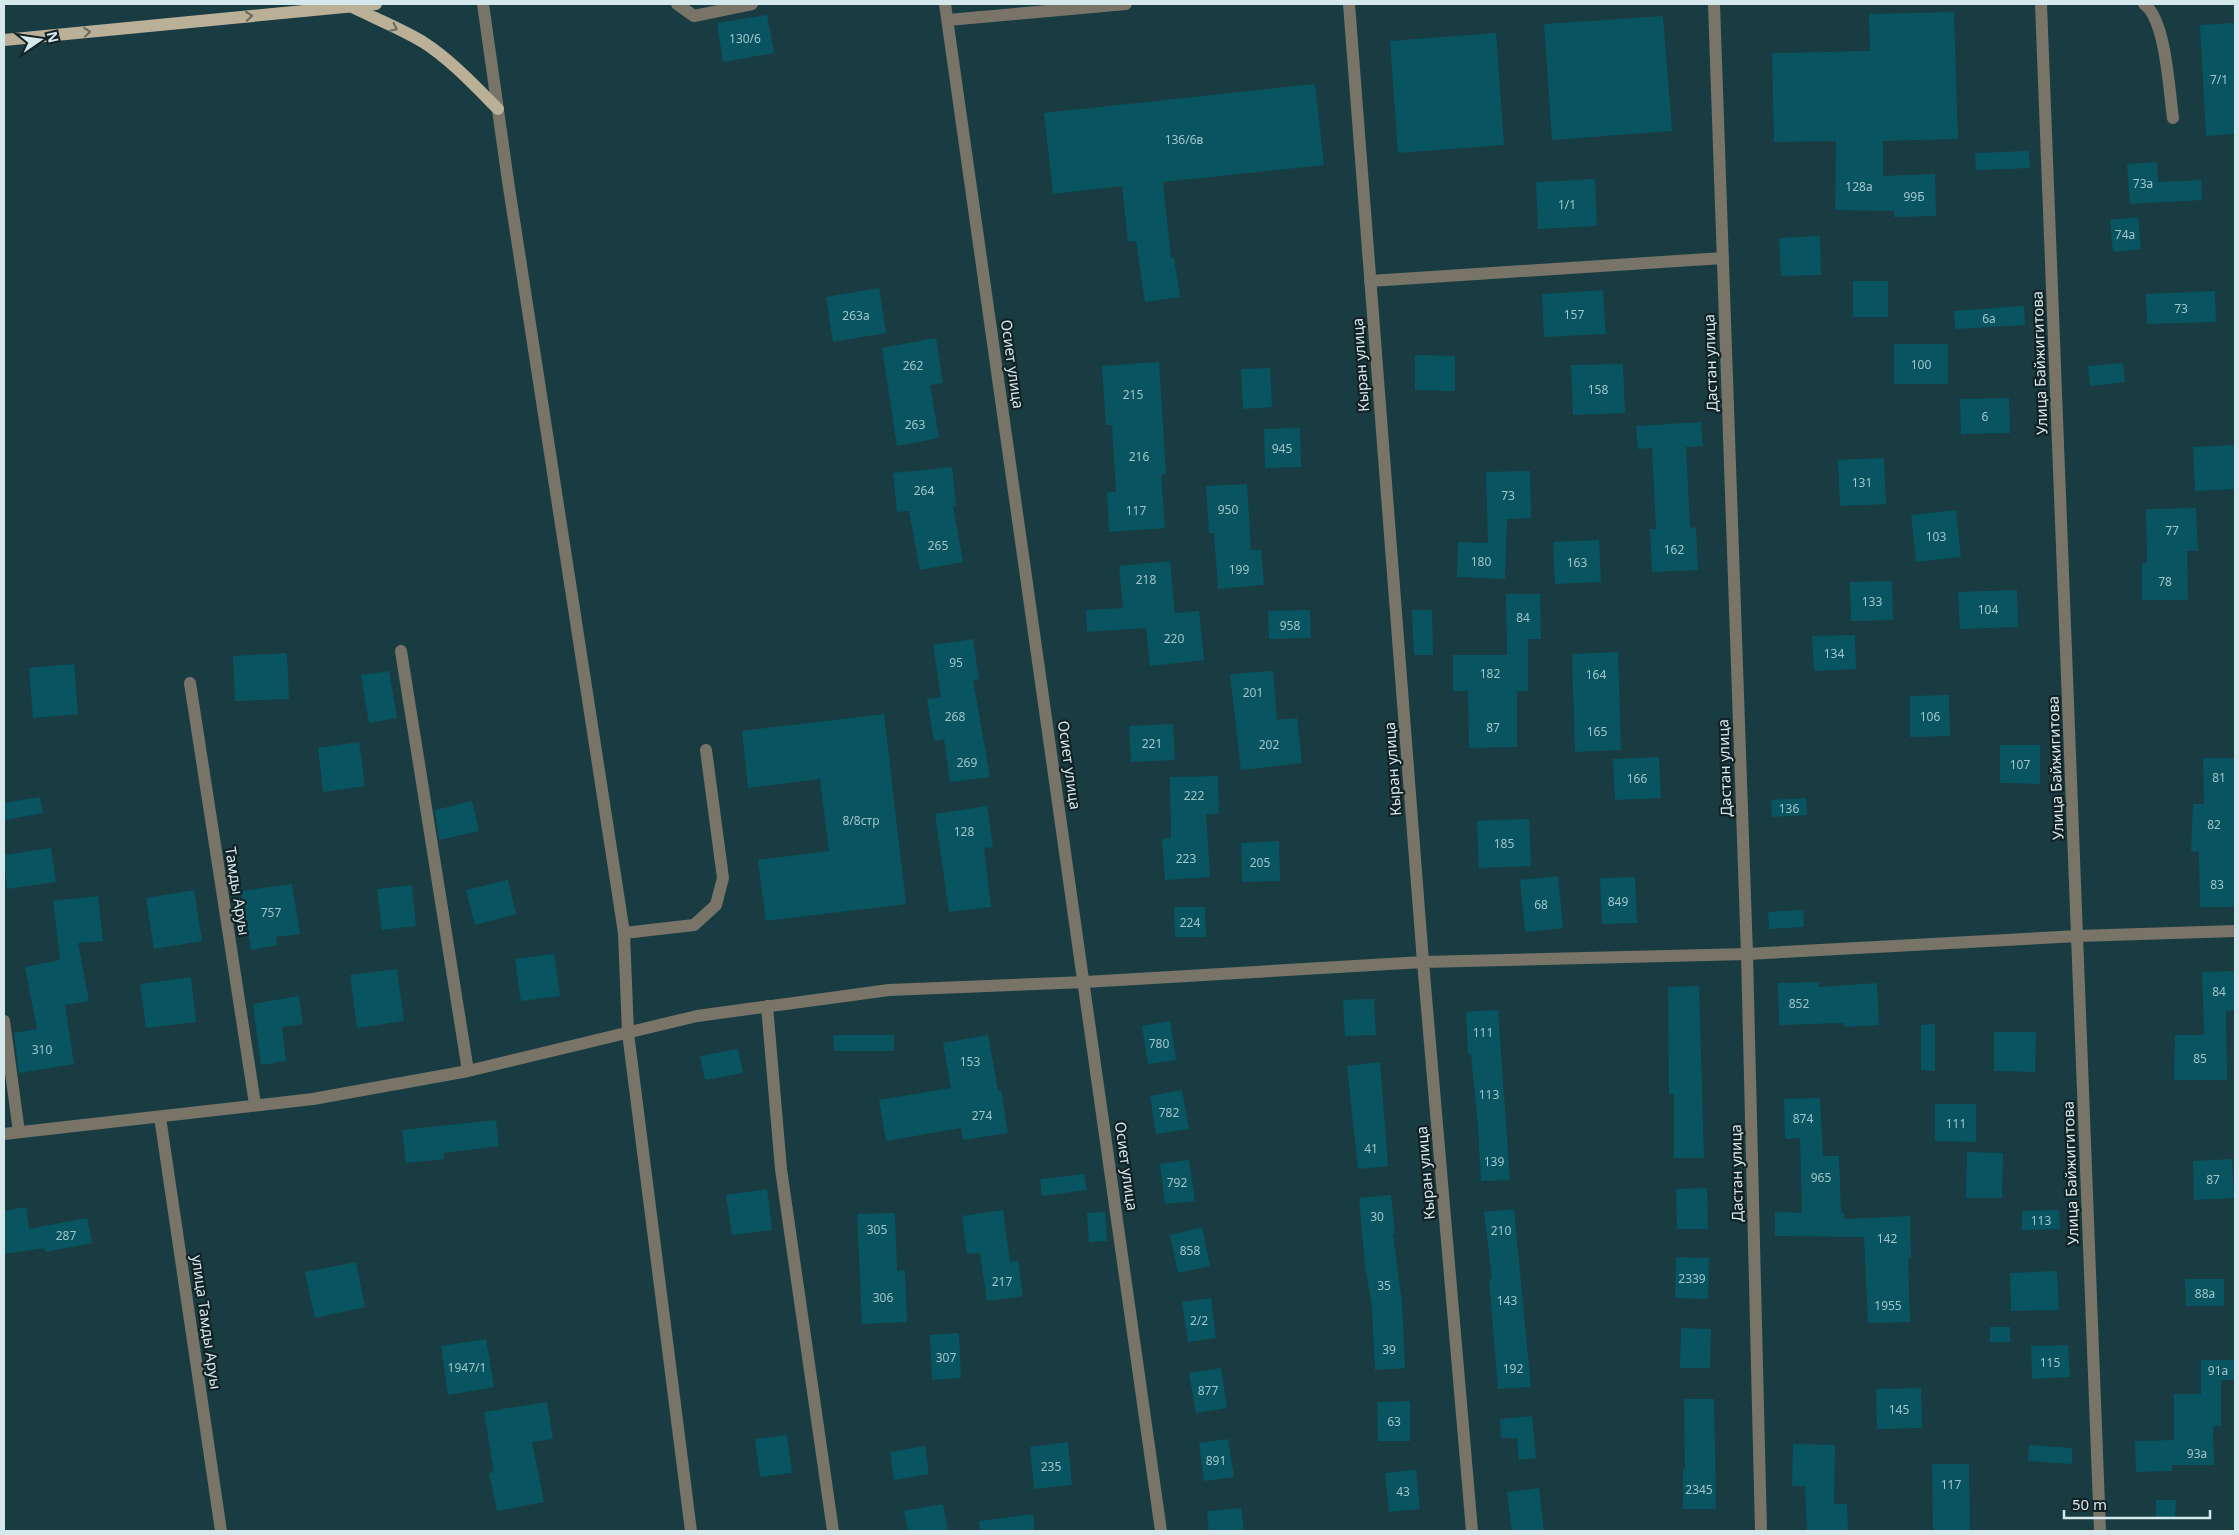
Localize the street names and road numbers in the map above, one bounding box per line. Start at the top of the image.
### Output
street label: Улица Байжигитова [2026,291,2052,435]
street label: Дастан улица [1698,314,1722,412]
street label: Кыран улица [1347,317,1373,413]
street label: Осиет улица [997,318,1029,410]
street label: Улица Байжигитова [2042,696,2068,840]
street label: Осиет улица [1054,719,1086,811]
street label: Дастан улица [1712,719,1736,817]
street label: Кыран улица [1379,721,1405,817]
street label: Тамды Аруы [221,845,255,937]
street label: Улица Байжигитова [2057,1101,2083,1245]
street label: Осиет улица [1111,1120,1143,1212]
street label: Дастан улица [1725,1124,1747,1222]
street label: Кыран улица [1411,1125,1439,1221]
street label: улица Тамды Аруы [188,1253,226,1391]

